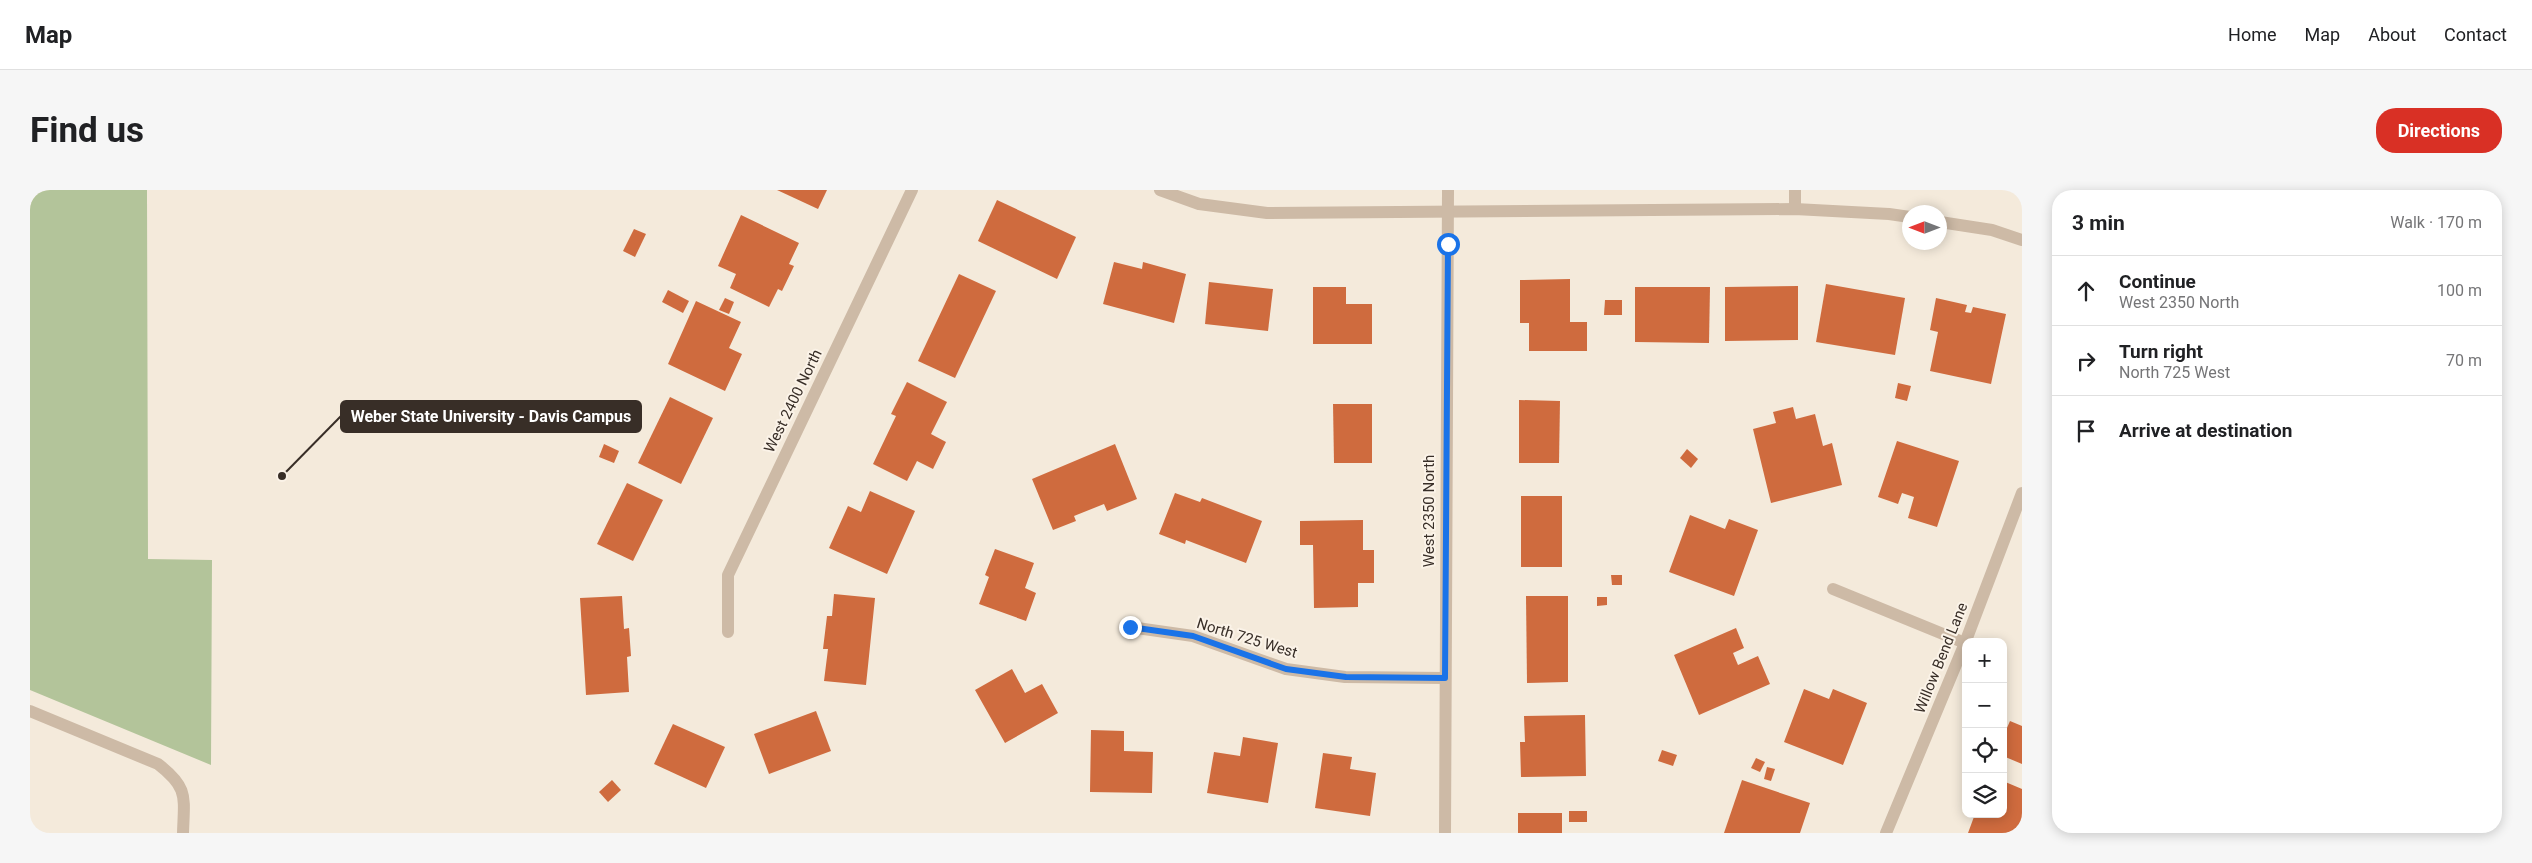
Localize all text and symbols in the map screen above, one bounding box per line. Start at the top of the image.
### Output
text: Map [25,21,72,49]
text: Home [2228,24,2277,45]
text: Map [2305,24,2340,45]
text: About [2368,24,2416,45]
text: Contact [2444,24,2507,45]
button: Directions [2376,108,2502,153]
text: Find us [30,110,144,151]
north arrow [1902,205,1947,250]
text: 3 min [2072,211,2125,235]
text: Walk · 170 m [2390,213,2482,232]
route start [1437,233,1460,256]
text: Continue [2119,270,2196,293]
icon: ahead [2072,277,2100,305]
text: 100 m [2437,281,2482,300]
text: West 2350 North [2119,293,2239,312]
text: Turn right [2119,340,2203,363]
street label: West 2400 North [760,346,826,456]
icon: right [2072,347,2100,375]
text: 70 m [2446,351,2482,370]
text: North 725 West [2119,363,2230,382]
callout: Weber State University - Davis Campus [341,401,641,432]
text: Weber State University - Davis Campus [351,407,631,426]
icon: arrive [2072,417,2100,445]
text: Arrive at destination [2119,419,2292,442]
street label: West 2350 North [1420,455,1438,567]
street label: Willow Bend Lane [1911,600,1971,716]
street label: North 725 West [1194,614,1300,662]
route end [1119,616,1142,639]
map controls [1962,638,2007,818]
button: + [1962,638,2007,683]
button: − [1962,683,2007,728]
button: locate [1962,728,2007,773]
button: layers [1962,773,2007,818]

